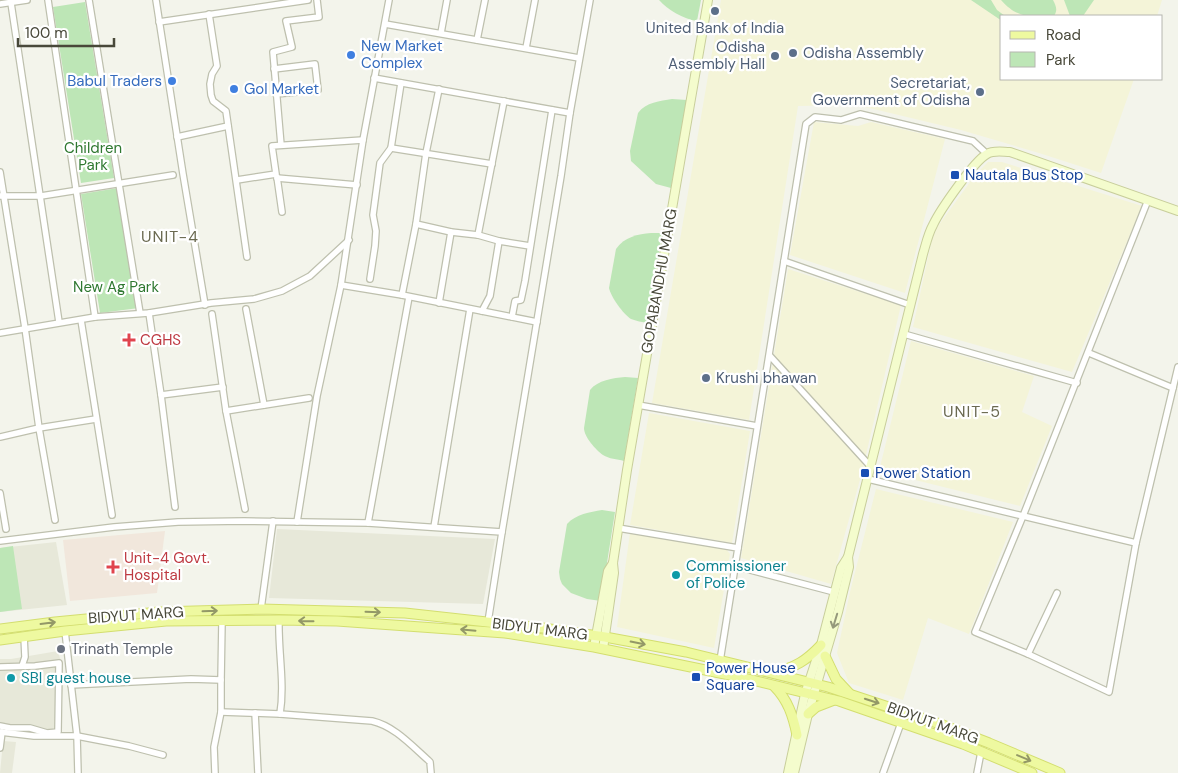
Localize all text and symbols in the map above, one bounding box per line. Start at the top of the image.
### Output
marker: United Bank of India [709,5,721,17]
scale bar [18,15,114,47]
legend [1000,15,1163,80]
place label: United Bank of India [646,18,784,38]
text: 100 m [25,23,68,43]
text: Road [1046,25,1081,45]
place label: New Market Complex [361,36,443,73]
place label: Odisha Assembly Hall [668,37,765,74]
place label: Odisha Assembly [803,43,925,63]
marker: Odisha Assembly [787,47,799,59]
marker: New Market Complex [345,49,357,61]
marker: Odisha Assembly Hall [769,50,781,62]
text: Park [1046,50,1076,70]
place label: Babul Traders [67,71,162,91]
place label: Secretariat, Government of Odisha [813,73,970,110]
marker: Babul Traders [166,75,178,87]
place label: Gol Market [244,79,319,99]
marker: Gol Market [228,83,240,95]
marker: Secretariat, Government of Odisha [974,86,986,98]
park label: Children Park [64,138,122,175]
place label: Nautala Bus Stop [965,165,1083,185]
marker: Nautala Bus Stop [949,169,961,181]
street label: GOPABANDHU MARG [636,207,682,355]
district label: UNIT-4 [141,226,199,247]
park label: New Ag Park [73,277,159,297]
place label: CGHS [140,330,181,350]
marker: CGHS [122,333,136,347]
place label: Krushi bhawan [716,368,817,388]
marker: Krushi bhawan [700,372,712,384]
district label: UNIT-5 [943,401,1001,422]
place label: Power Station [875,463,971,483]
marker: Power Station [859,467,871,479]
place label: Unit-4 Govt. Hospital [124,548,210,585]
place label: Commissioner of Police [686,556,787,593]
marker: Unit-4 Govt. Hospital [106,560,120,574]
marker: Commissioner of Police [670,569,682,581]
street label: BIDYUT MARG [87,602,185,628]
one-way arrow [202,606,218,615]
one-way arrow [364,608,380,617]
street label: BIDYUT MARG [491,613,589,645]
one-way arrow [830,613,840,629]
one-way arrow [298,616,314,626]
one-way arrow [40,618,56,628]
one-way arrow [461,626,477,635]
place label: Trinath Temple [71,639,173,659]
one-way arrow [630,639,646,649]
marker: Trinath Temple [55,643,67,655]
place label: Power House Square [706,658,796,695]
place label: SBI guest house [21,668,131,688]
marker: Power House Square [690,671,702,683]
marker: SBI guest house [5,672,17,684]
one-way arrow [864,697,879,706]
street label: BIDYUT MARG [885,697,981,749]
one-way arrow [1016,753,1031,763]

